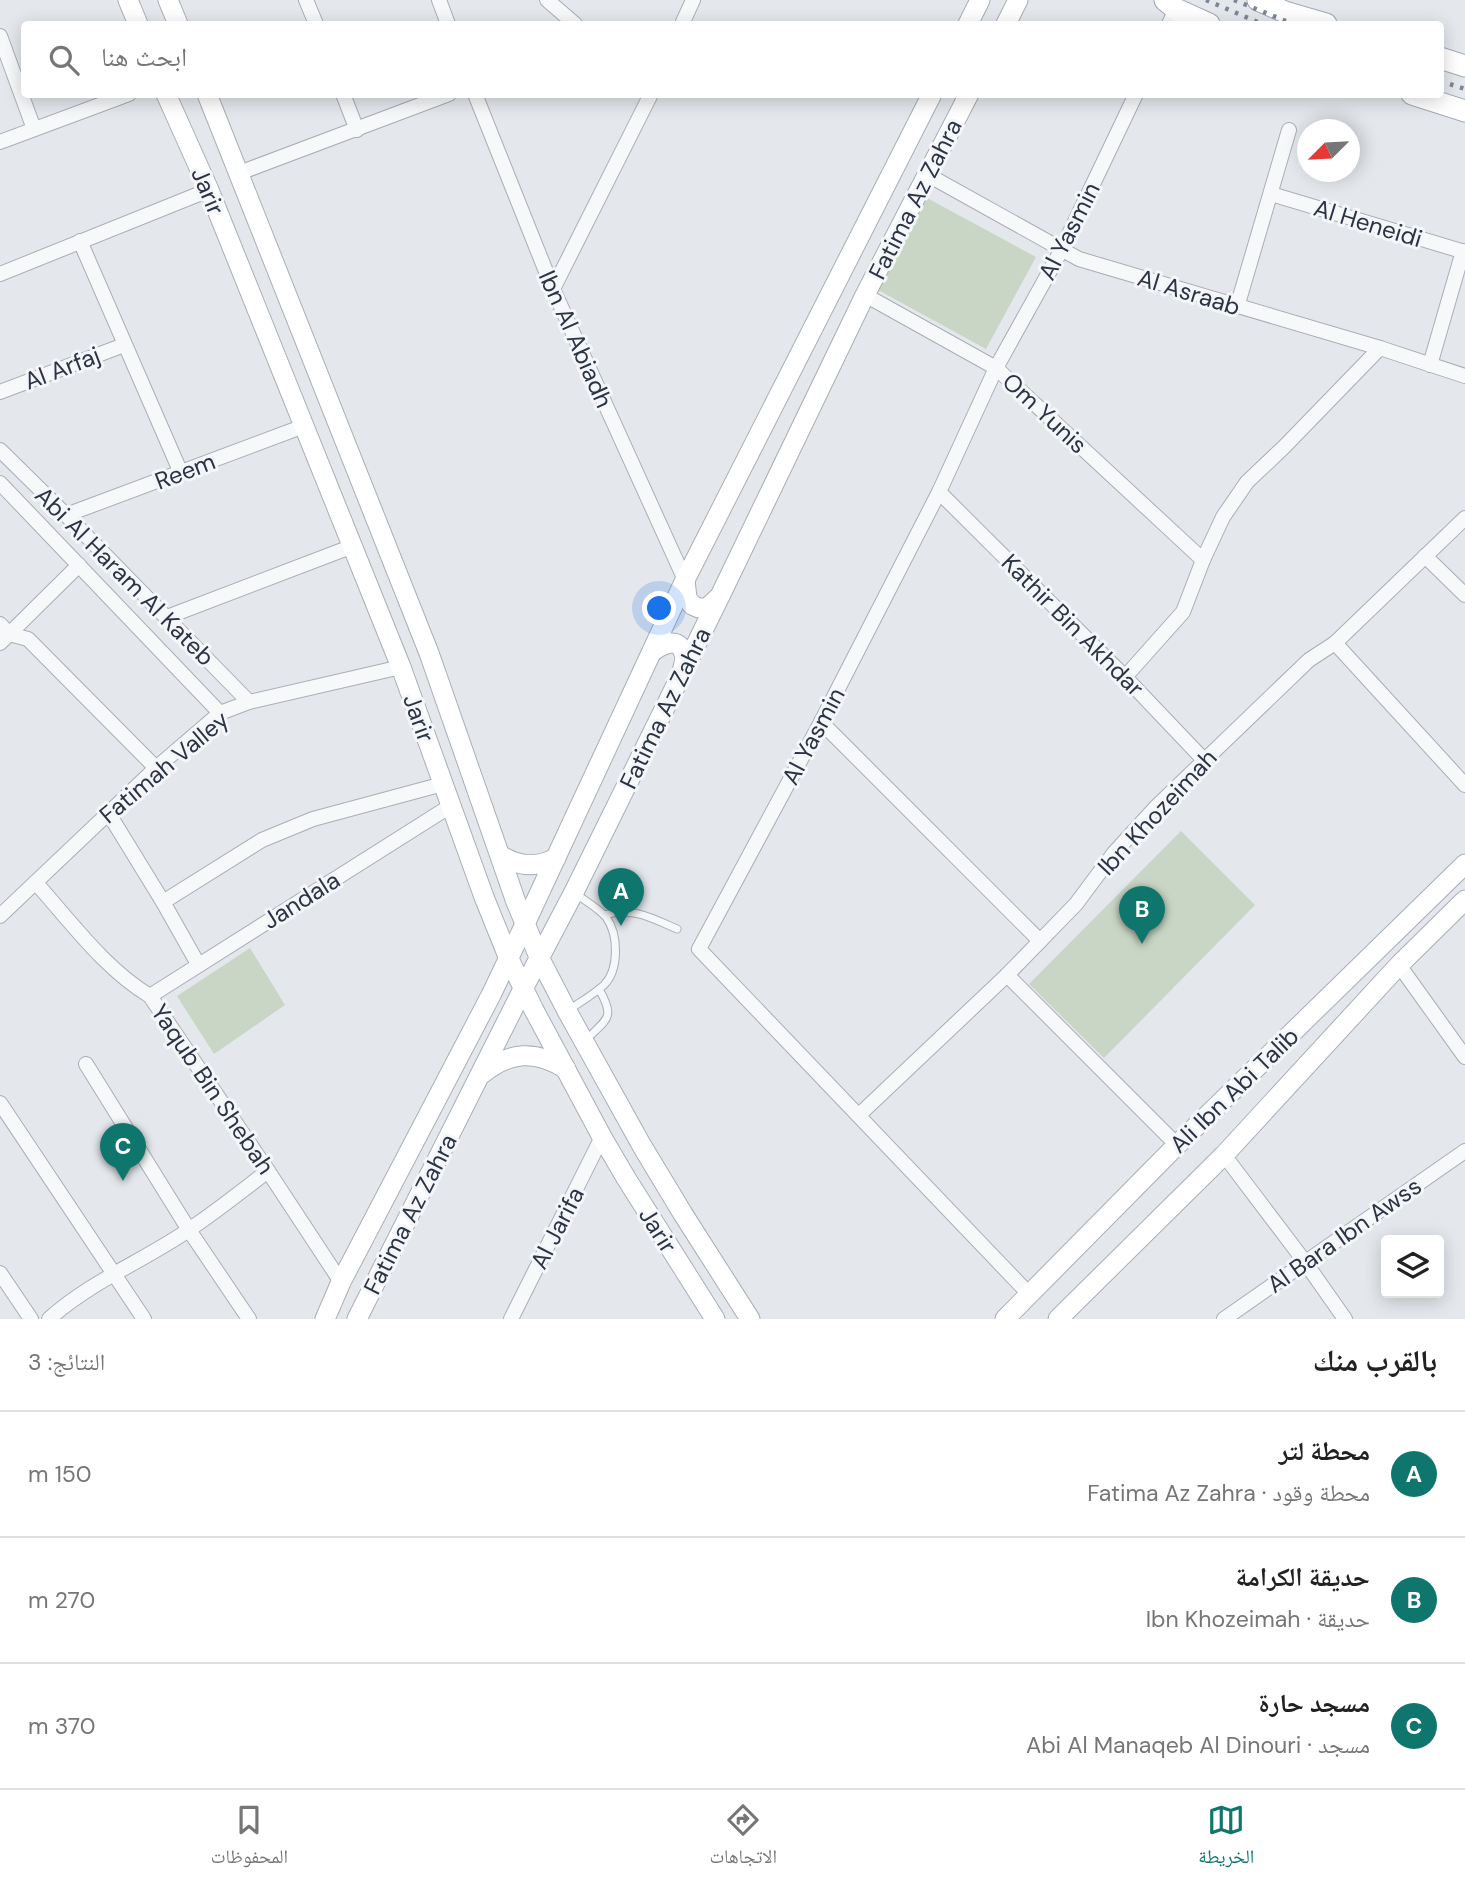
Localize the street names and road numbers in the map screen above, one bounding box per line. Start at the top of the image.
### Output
street label: Fatima Az Zahra [861,114,969,284]
street label: Jarir [184,163,232,220]
street label: Al Yasmin [1031,177,1107,285]
street label: Al Heneidi [1310,192,1426,254]
street label: Al Asraab [1134,262,1244,322]
street label: Ibn Al Abiadh [532,266,620,412]
street label: Al Arfaj [20,339,104,397]
street label: Om Yunis [996,366,1094,460]
street label: Reem [150,445,220,497]
street label: Abi Al Haram Al Kateb [29,480,221,672]
street label: Kathir Bin Akhdar [995,547,1151,703]
street label: Fatima Az Zahra [613,622,717,794]
street label: Al Yasmin [774,682,852,790]
street label: Jarir [396,690,442,746]
street label: Fatimah Valley [93,704,235,830]
street label: Ibn Khozeimah [1091,742,1223,882]
street label: Jandala [257,864,345,936]
street label: Yaqub Bin Shebah [144,998,282,1180]
street label: Ali Ibn Abi Talib [1163,1020,1305,1160]
street label: Fatima Az Zahra [356,1129,464,1299]
street label: Al Bara Ibn Awss [1261,1170,1427,1300]
street label: Al Jarifa [523,1182,591,1274]
street label: Jarir [632,1201,684,1259]

